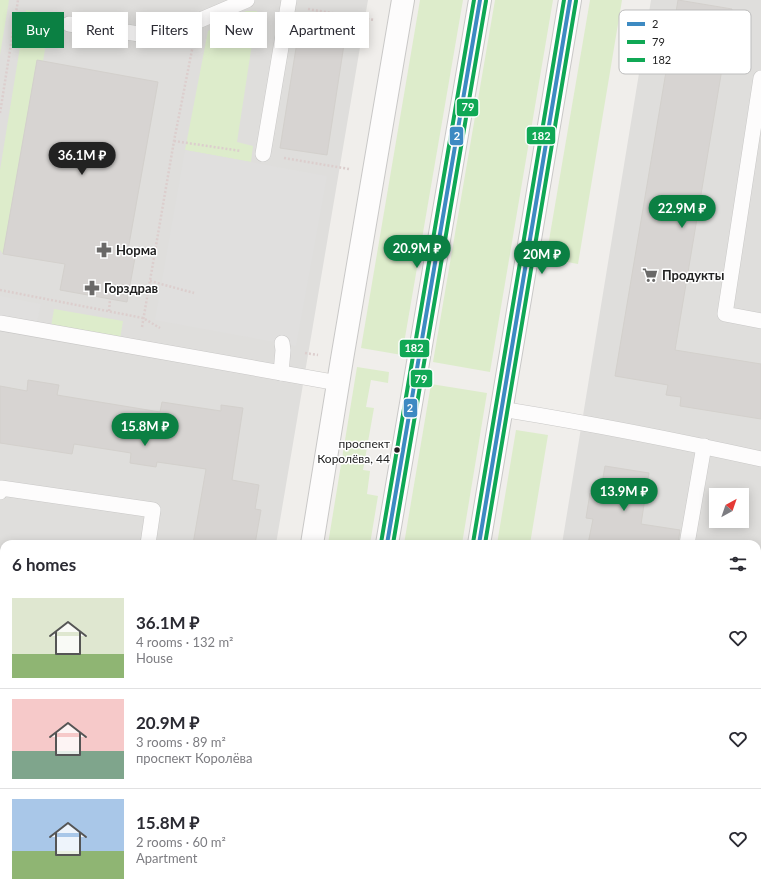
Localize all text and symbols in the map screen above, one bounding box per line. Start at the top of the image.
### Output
legend [619,10,751,74]
chip: Buy [12,12,64,48]
chip: Rent [72,12,128,48]
chip: Filters [136,12,202,48]
chip: New [210,12,267,48]
chip: Apartment [275,12,369,48]
text: 2 [652,17,658,30]
text: 79 [652,35,665,48]
text: 182 [652,53,671,66]
line badge: 79 [456,98,479,117]
text: 79 [462,100,474,113]
line badge: 2 [449,126,464,146]
line badge: 182 [526,126,556,145]
text: 2 [454,129,460,142]
text: 182 [531,129,551,142]
pin: 36.1M ₽ [45,142,119,176]
text: 36.1M ₽ [58,147,106,163]
pin: 22.9M ₽ [645,195,719,229]
text: 22.9M ₽ [658,200,706,216]
pin: 20.9M ₽ [380,235,454,269]
text: 20.9M ₽ [393,240,441,256]
pharmacy icon: Норма [95,241,113,259]
pin: 20M ₽ [514,241,570,275]
place label: Норма [116,242,157,258]
text: 20M ₽ [523,246,561,262]
supermarket icon: Продукты [641,266,659,284]
place label: Продукты [662,267,724,283]
pharmacy icon: Горздрав [83,279,101,297]
place label: Горздрав [104,280,159,296]
line badge: 182 [399,339,430,358]
text: 182 [404,341,424,354]
line badge: 79 [410,369,433,388]
text: 79 [415,372,427,385]
line badge: 2 [403,398,418,418]
text: 2 [407,401,413,414]
pin: 15.8M ₽ [108,413,182,447]
text: 15.8M ₽ [121,418,169,434]
place label: проспект Королёва, 44 [317,436,390,466]
marker: проспект Королёва, 44 [392,445,402,455]
pin: 13.9M ₽ [587,478,661,512]
text: 13.9M ₽ [600,483,648,499]
north arrow [709,488,749,528]
map controls [709,488,749,528]
icon: filters [727,553,749,575]
text: 6 homes [12,554,76,575]
text: 36.1M ₽ [136,612,200,633]
icon: home [44,614,92,662]
icon: heart [727,627,749,649]
text: 4 rooms · 132 m² [136,634,233,650]
text: House [136,650,173,666]
text: 20.9M ₽ [136,712,200,733]
icon: home [44,715,92,763]
icon: heart [727,728,749,750]
text: 3 rooms · 89 m² [136,734,226,750]
text: проспект Королёва [136,750,252,766]
text: 15.8M ₽ [136,812,200,833]
icon: home [44,815,92,863]
icon: heart [727,828,749,850]
text: 2 rooms · 60 m² [136,834,226,850]
text: Apartment [136,850,197,866]

